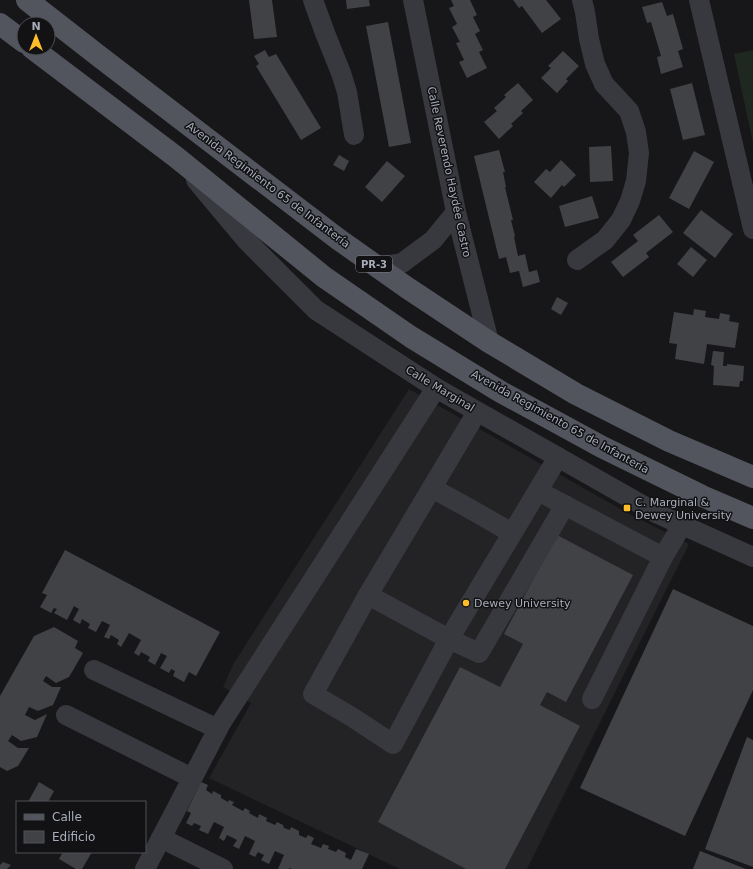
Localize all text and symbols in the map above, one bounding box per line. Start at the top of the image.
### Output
north arrow [16,16,56,56]
text: N [31,20,41,33]
street label: Calle Reverendo Haydée Castro [425,85,474,259]
street label: Avenida Regimiento 65 de Infantería [184,119,352,251]
road number: PR-3 [356,256,392,272]
street label: Calle Marginal [403,363,477,415]
street label: Avenida Regimiento 65 de Infantería [469,368,651,476]
place label: C. Marginal & Dewey University [635,496,732,522]
marker: C. Marginal & Dewey University [622,503,632,513]
place label: Dewey University [474,597,571,610]
marker: Dewey University [461,598,471,608]
legend [16,801,146,853]
text: Calle [52,810,82,824]
text: Edificio [52,830,95,844]

